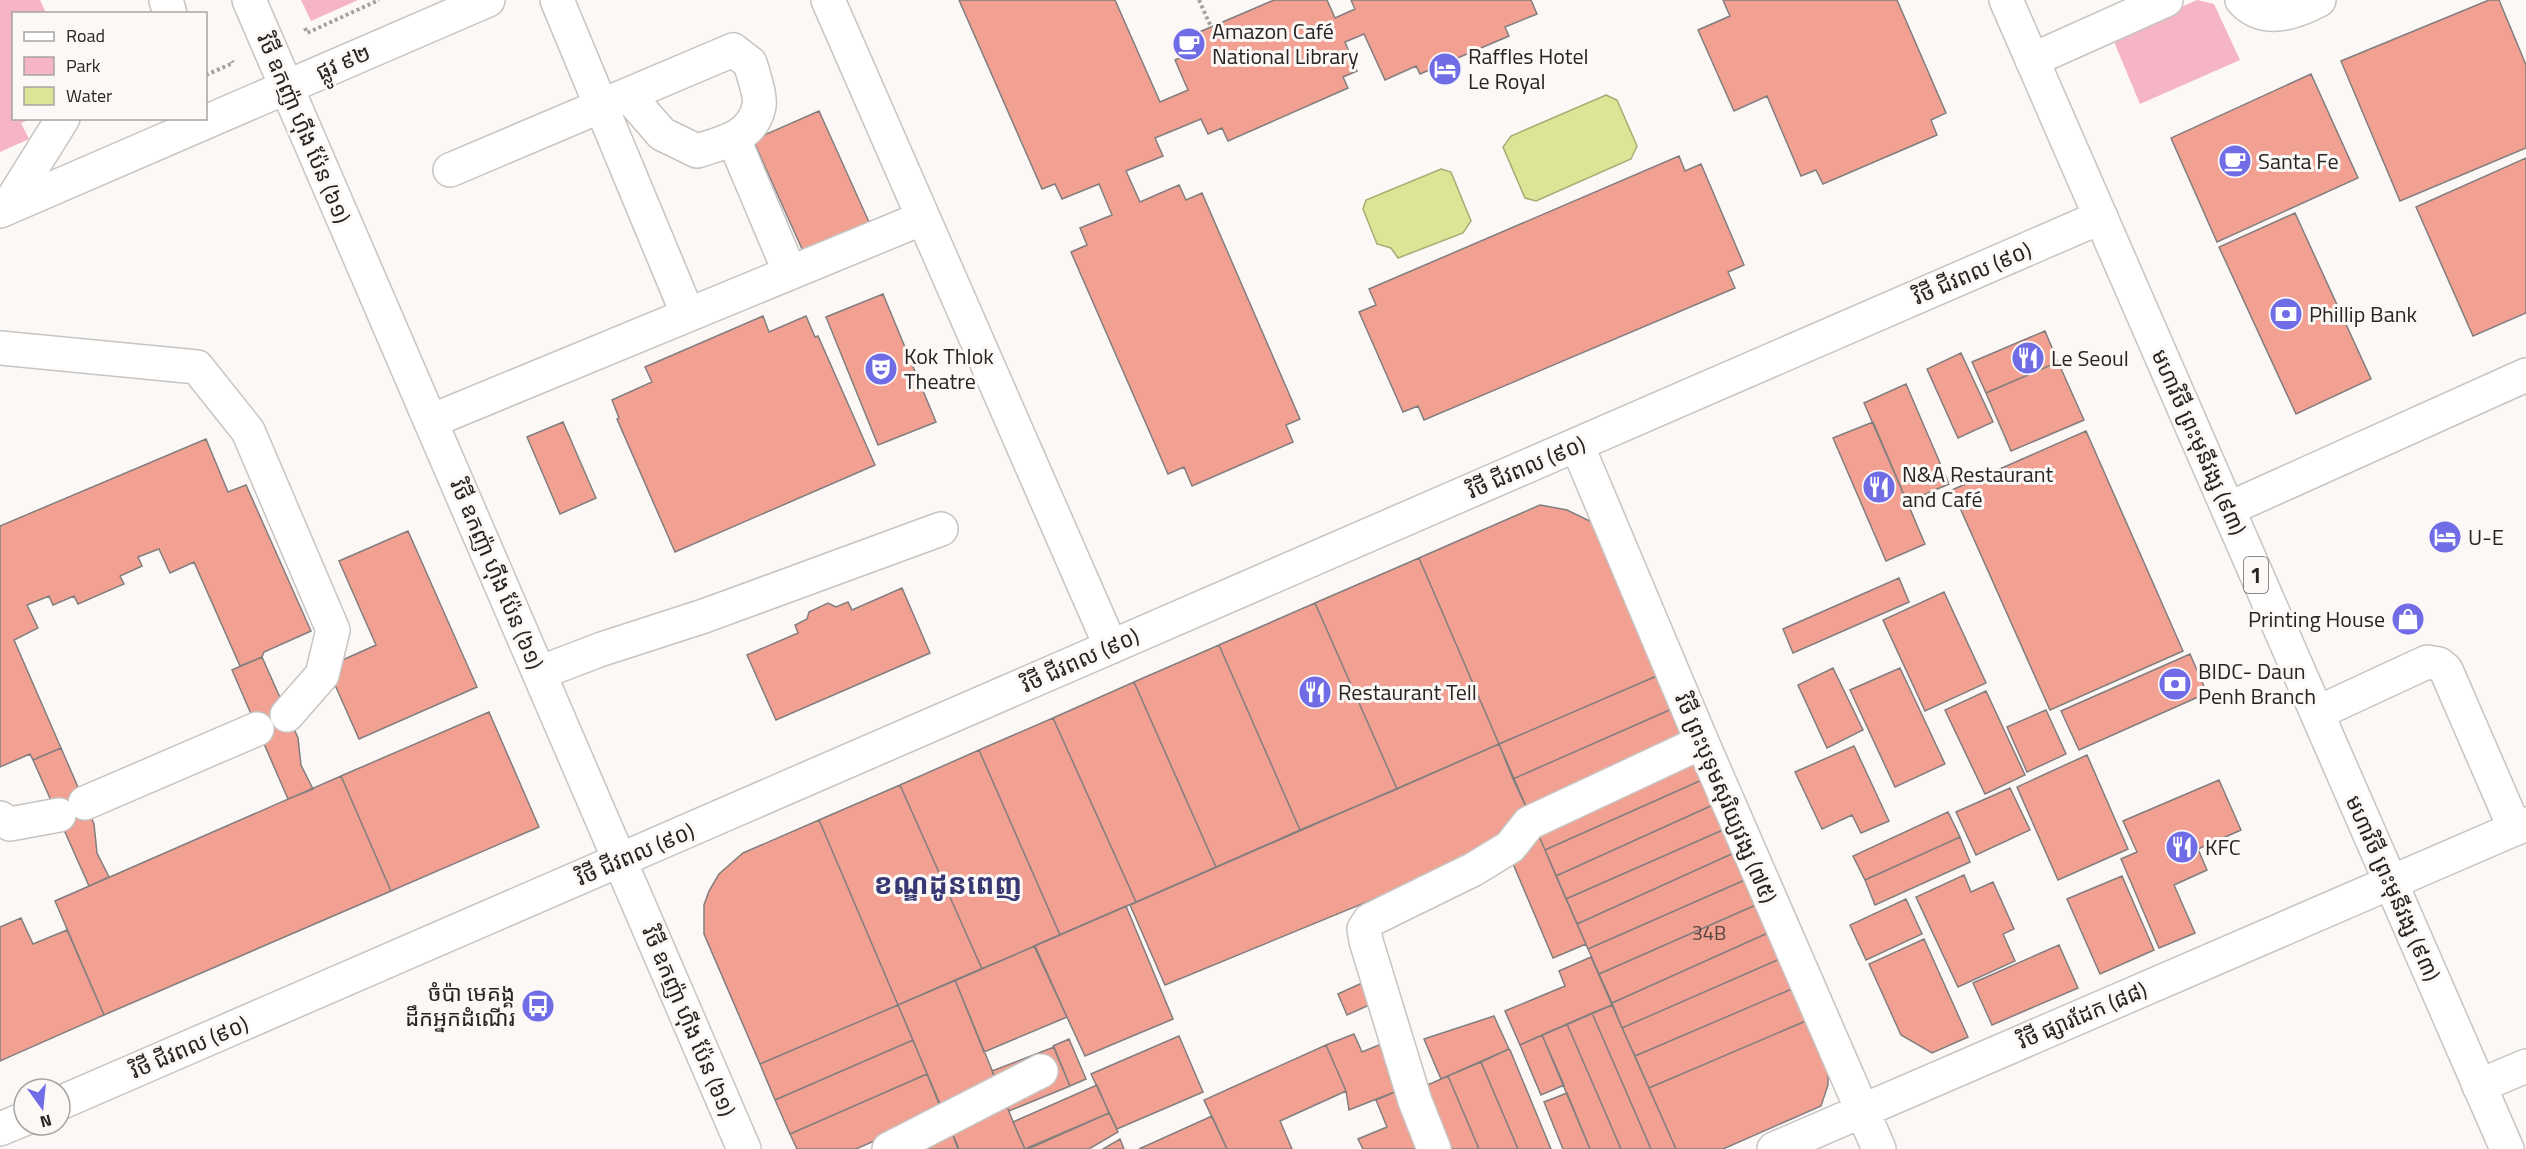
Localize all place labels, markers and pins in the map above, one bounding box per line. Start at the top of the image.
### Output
place label: Amazon Café National Library [1212,14,1359,73]
cafe icon: Amazon Café National Library [1171,26,1207,62]
place label: Raffles Hotel Le Royal [1468,39,1589,98]
hotel icon: Raffles Hotel Le Royal [1427,51,1463,87]
cafe icon: Santa Fe [2217,143,2253,179]
place label: Santa Fe [2258,144,2339,178]
bank icon: Phillip Bank [2268,296,2304,332]
place label: Phillip Bank [2309,297,2417,331]
place label: Kok Thlok Theatre [904,339,994,398]
restaurant icon: Le Seoul [2010,340,2046,376]
place label: Le Seoul [2051,341,2129,375]
theatre icon: Kok Thlok Theatre [863,351,899,387]
place label: N&A Restaurant and Café [1902,457,2053,516]
restaurant icon: N&A Restaurant and Café [1861,469,1897,505]
hotel icon: U-E [2427,519,2463,555]
place label: U-E [2468,520,2504,554]
shop icon: Printing House [2390,601,2426,637]
place label: Printing House [2248,602,2385,636]
place label: BIDC- Daun Penh Branch [2198,654,2316,713]
bank icon: BIDC- Daun Penh Branch [2157,666,2193,702]
restaurant icon: Restaurant Tell [1297,674,1333,710]
place label: Restaurant Tell [1338,675,1477,709]
restaurant icon: KFC [2164,829,2200,865]
place label: KFC [2205,830,2241,864]
place label: ចំប៉ា មេគង្គ ដឹកអ្នកដំណើរ [405,976,515,1035]
bus stop icon: ចំប៉ា មេគង្គ ដឹកអ្នកដំណើរ [520,988,556,1024]

